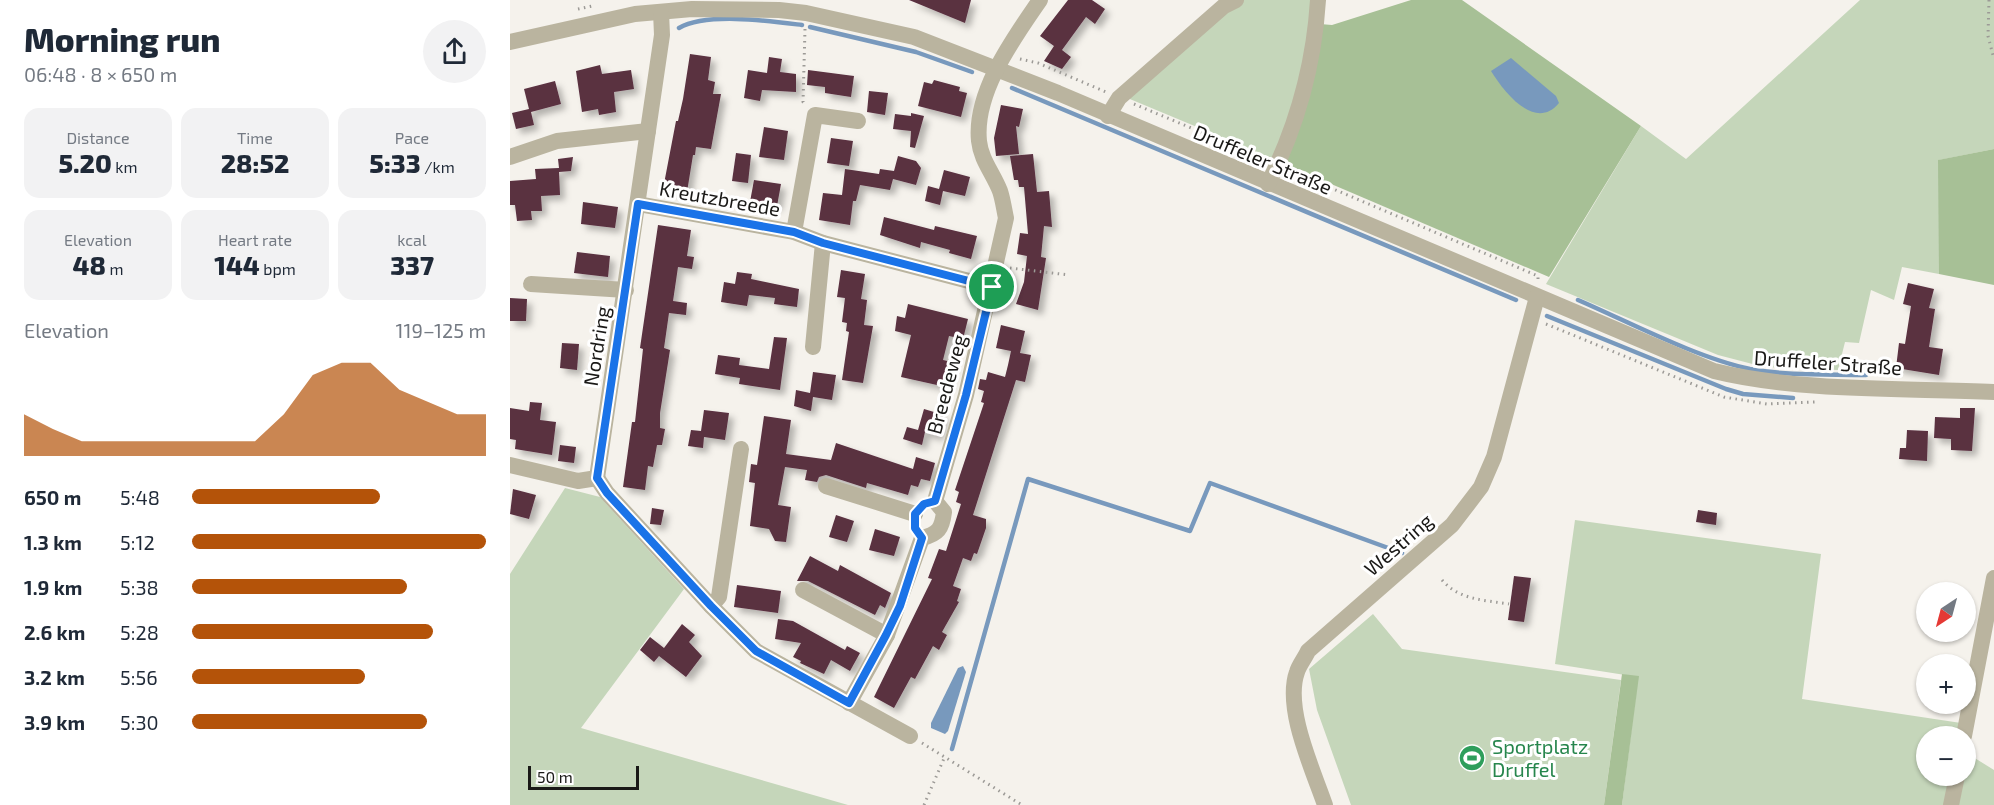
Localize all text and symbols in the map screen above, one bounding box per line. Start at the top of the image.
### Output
text: Morning run [24,19,221,59]
button: share [423,20,486,83]
text: 06:48 · 8 × 650 m [24,62,177,86]
street label: Druffeler Straße [1190,119,1336,199]
text: Distance [66,128,130,147]
text: Time [237,128,273,147]
text: Pace [395,128,429,147]
text: 5.20 [58,147,112,178]
text: 28:52 [221,147,289,178]
text: 5:33 [369,147,421,178]
text: km [112,157,138,176]
text: /km [421,157,455,176]
street label: Kreutzbreede [658,176,782,220]
text: Elevation [64,230,132,249]
text: Heart rate [218,230,292,249]
text: kcal [397,230,427,249]
text: 48 [73,249,106,280]
text: 144 [214,249,260,280]
text: 337 [390,249,434,280]
text: m [106,259,123,278]
text: bpm [260,259,296,278]
pin [966,261,1017,312]
icon: arrive [975,270,1008,303]
street label: Nordring [578,304,614,388]
text: Elevation [24,318,109,342]
text: 119–125 m [396,318,486,342]
street label: Breedeweg [921,332,971,436]
street label: Druffeler Straße [1753,345,1903,379]
text: 650 m [24,485,81,509]
text: 5:48 [120,485,160,509]
street label: Westring [1359,508,1437,580]
text: 1.3 km [24,530,82,554]
text: 5:12 [120,530,155,554]
text: 1.9 km [24,575,82,599]
text: 5:38 [120,575,159,599]
north arrow [1916,582,1976,642]
map controls [1916,582,1976,786]
text: 2.6 km [24,620,85,644]
text: 5:28 [120,620,159,644]
button: + [1916,654,1976,714]
text: 3.2 km [24,665,85,689]
text: 5:56 [120,665,158,689]
text: 3.9 km [24,710,85,734]
text: 5:30 [120,710,159,734]
button: − [1916,726,1976,786]
place label: Sportplatz Druffel [1492,734,1588,781]
sports icon: Sportplatz Druffel [1457,743,1487,773]
scale bar [528,763,639,790]
text: 50 m [537,767,573,786]

